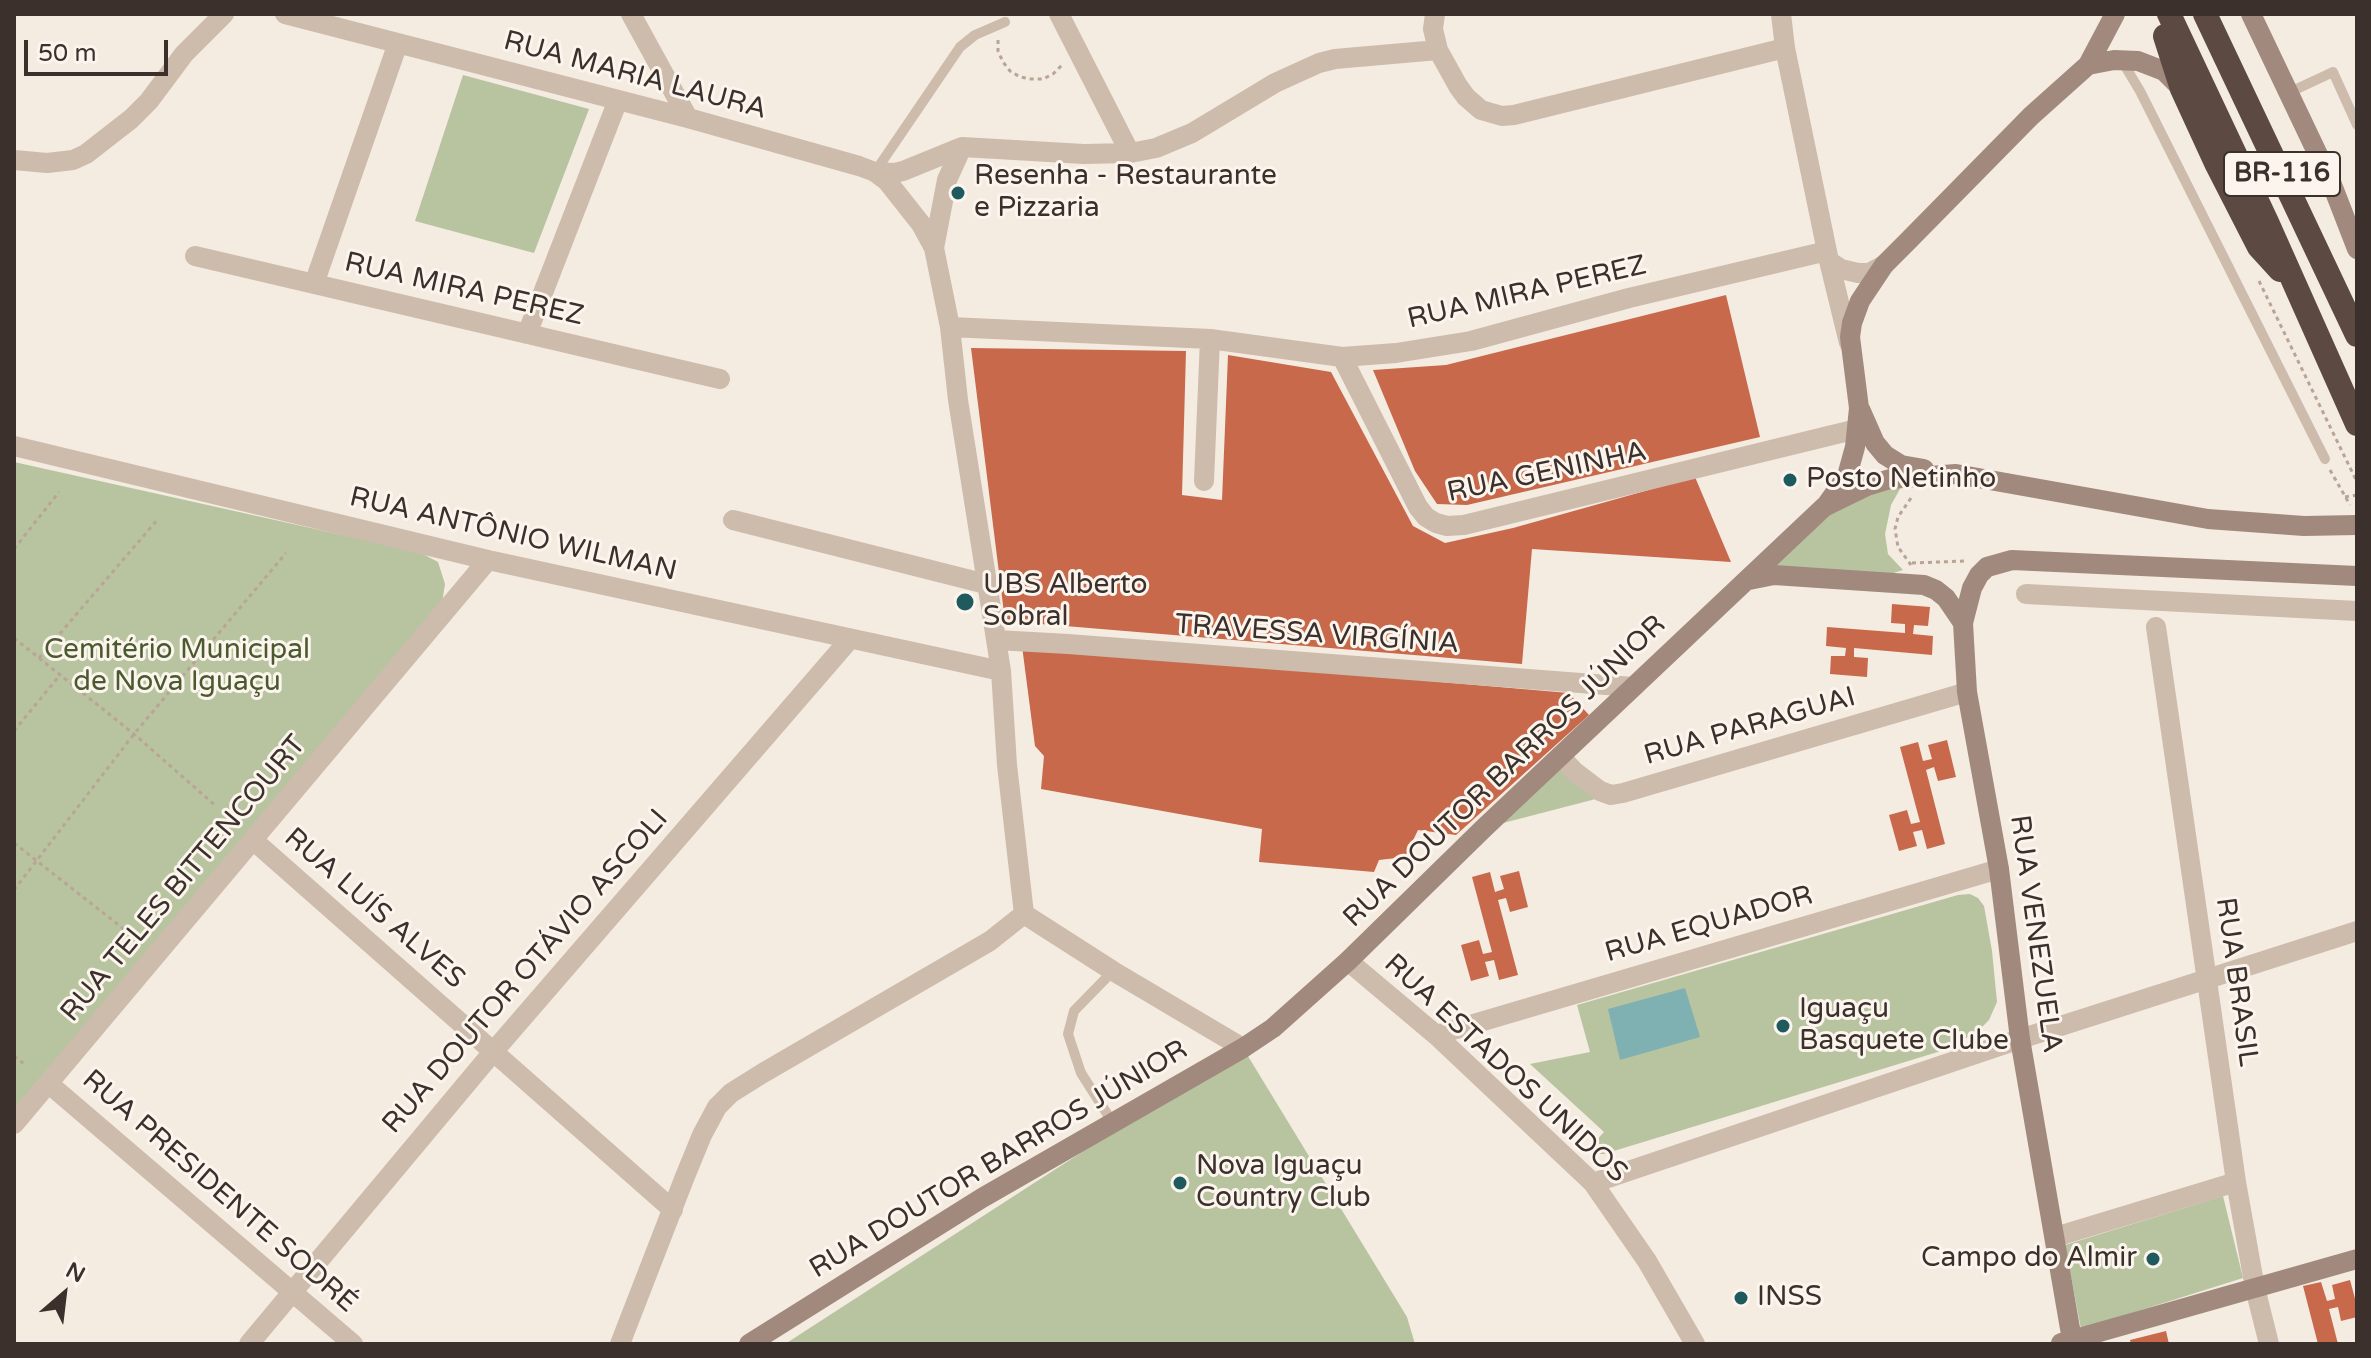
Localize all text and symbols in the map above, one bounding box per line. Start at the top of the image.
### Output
scale bar [28,24,172,74]
street label: RUA MARIA LAURA [500,25,770,127]
text: 50 m [38,39,96,68]
road number: BR-116 [2224,152,2340,196]
place label: Resenha - Restaurante e Pizzaria [974,160,1277,226]
marker: Resenha - Restaurante e Pizzaria [949,184,967,202]
street label: RUA MIRA PEREZ [341,246,587,334]
street label: RUA MIRA PEREZ [1404,249,1650,337]
street label: RUA GENINHA [1444,435,1650,511]
place label: Posto Netinho [1806,463,1996,497]
marker: Posto Netinho [1781,471,1799,489]
street label: RUA ANTÔNIO WILMAN [346,481,680,589]
place label: UBS Alberto Sobral [983,569,1148,635]
marker: UBS Alberto Sobral [954,591,976,613]
street label: TRAVESSA VIRGÍNIA [1174,608,1460,662]
street label: RUA DOUTOR BARROS JÚNIOR [1337,609,1673,935]
park label: Cemitério Municipal de Nova Iguaçu [44,634,310,700]
street label: RUA PARAGUAI [1640,681,1860,773]
street label: RUA TELES BITTENCOURT [54,729,314,1029]
street label: RUA DOUTOR OTÁVIO ASCOLI [376,803,676,1141]
street label: RUA VENEZUELA [2002,813,2068,1055]
street label: RUA LUÍS ALVES [277,821,471,997]
street label: RUA EQUADOR [1601,879,1817,971]
street label: RUA BRASIL [2208,895,2264,1069]
street label: RUA ESTADOS UNIDOS [1377,948,1633,1190]
place label: Iguaçu Basquete Clube [1799,993,2009,1059]
marker: Iguaçu Basquete Clube [1774,1017,1792,1035]
street label: RUA DOUTOR BARROS JÚNIOR [804,1034,1194,1286]
street label: RUA PRESIDENTE SODRÉ [75,1064,363,1320]
place label: Nova Iguaçu Country Club [1196,1150,1371,1216]
marker: Nova Iguaçu Country Club [1171,1174,1189,1192]
place label: Campo do Almir [1921,1242,2137,1276]
marker: Campo do Almir [2144,1250,2162,1268]
north arrow [24,1254,104,1334]
place label: INSS [1757,1281,1822,1315]
marker: INSS [1732,1289,1750,1307]

